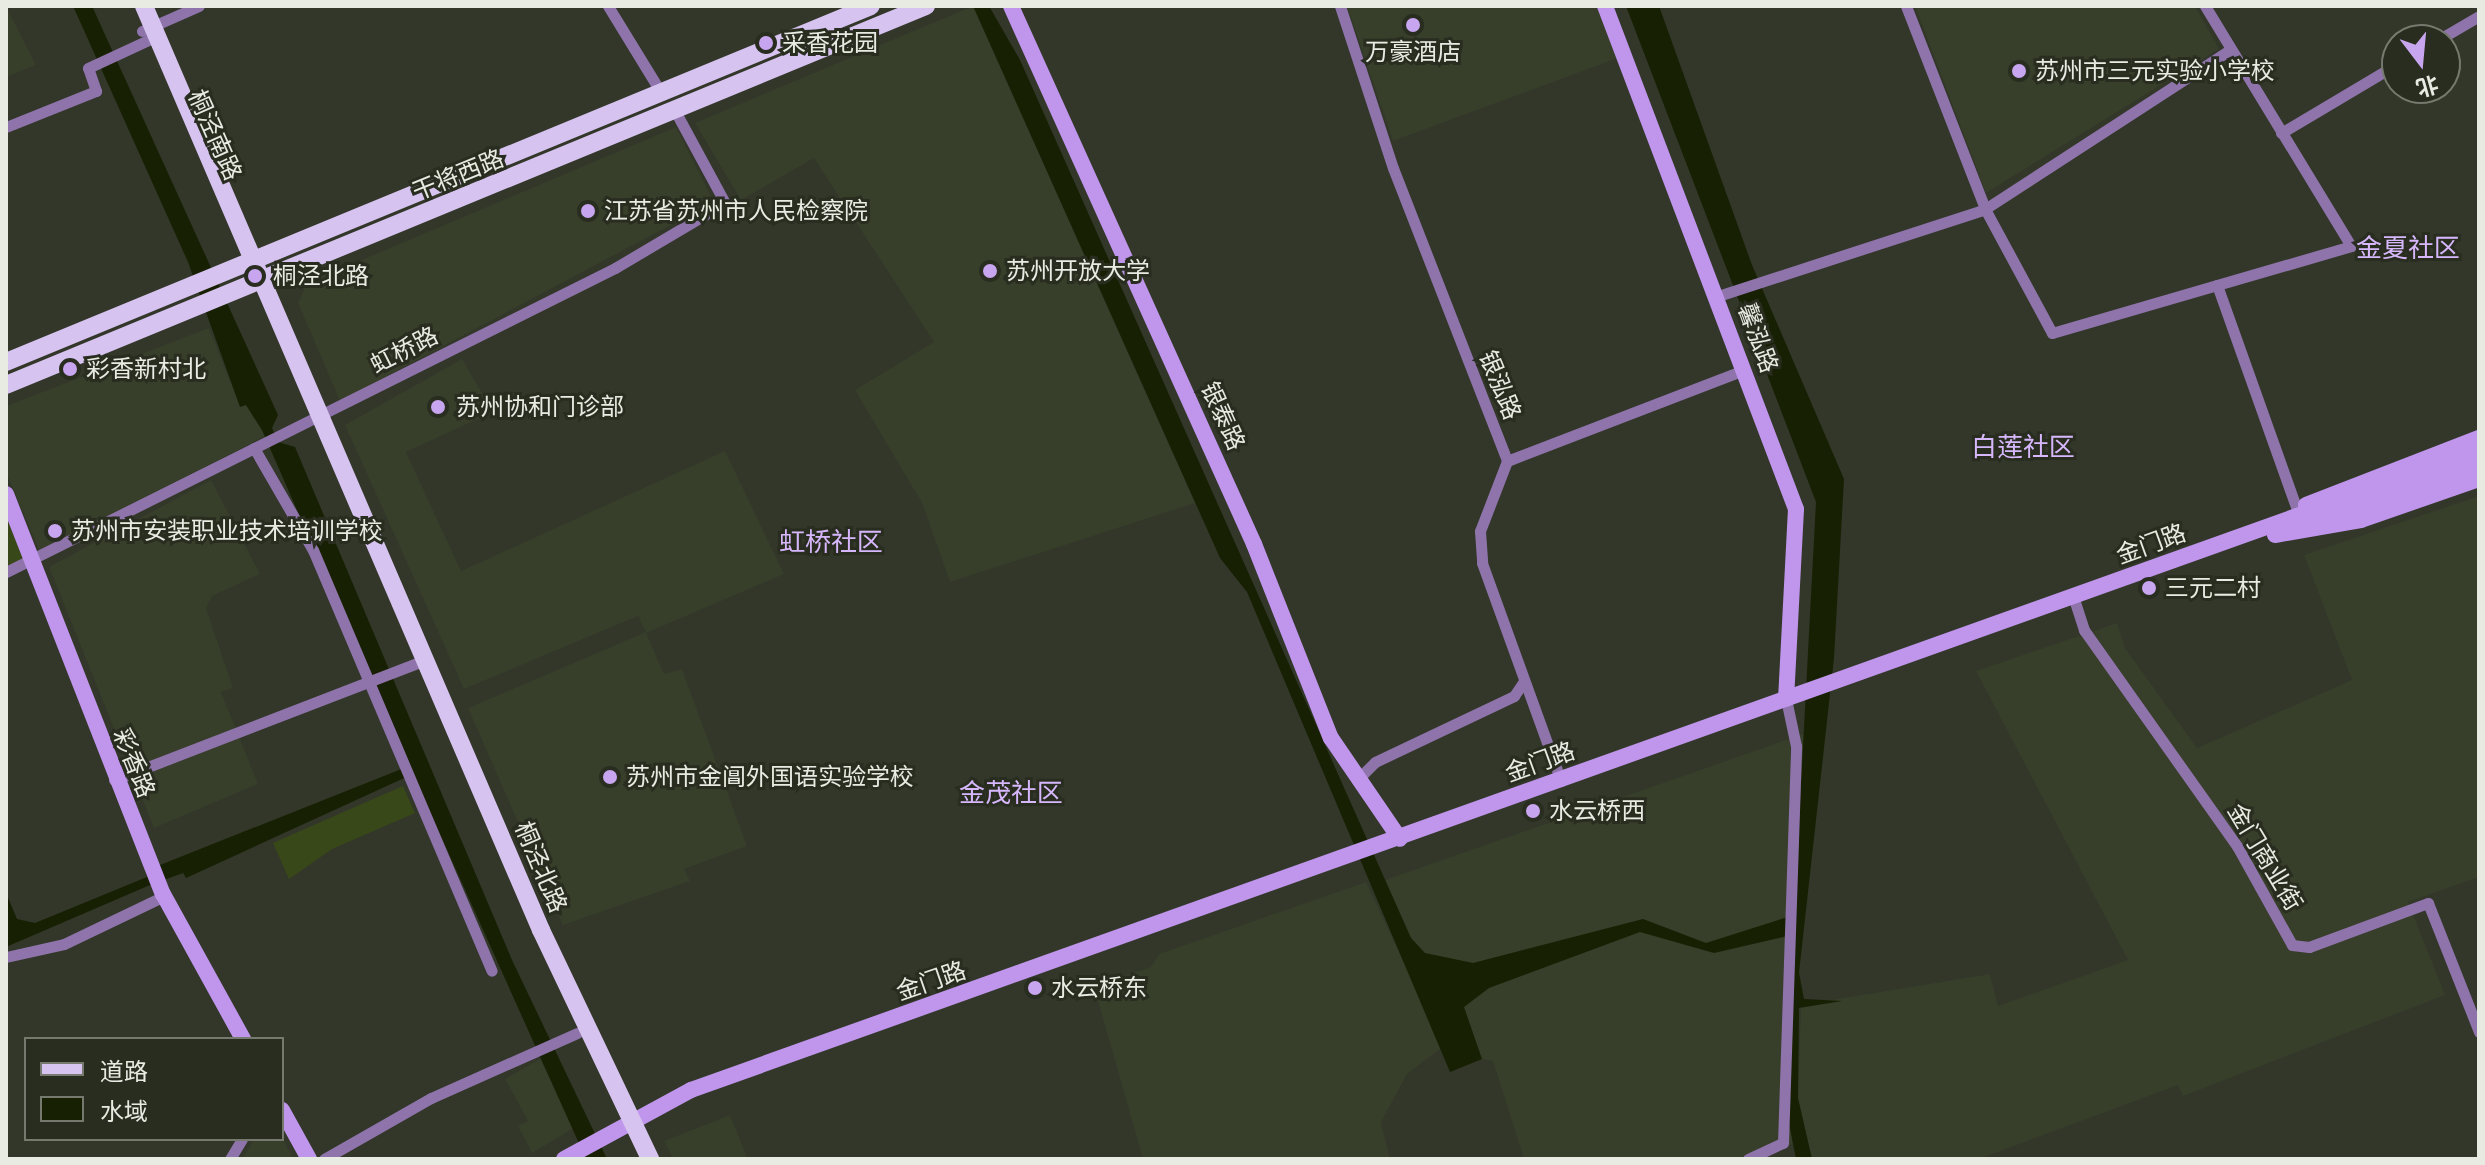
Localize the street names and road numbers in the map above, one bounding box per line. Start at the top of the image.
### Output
street label: 桐泾南路 [182,85,248,185]
street label: 干将西路 [408,144,508,206]
street label: 馨泓路 [1732,299,1784,377]
street label: 虹桥路 [365,321,443,379]
street label: 银泓路 [1473,346,1527,424]
street label: 银泰路 [1195,377,1251,455]
street label: 金门路 [2112,518,2190,570]
street label: 彩香路 [107,724,161,802]
street label: 金门路 [1501,736,1579,788]
street label: 金门商业街 [2222,798,2308,916]
street label: 桐泾北路 [509,817,573,917]
street label: 金门路 [892,956,970,1006]

